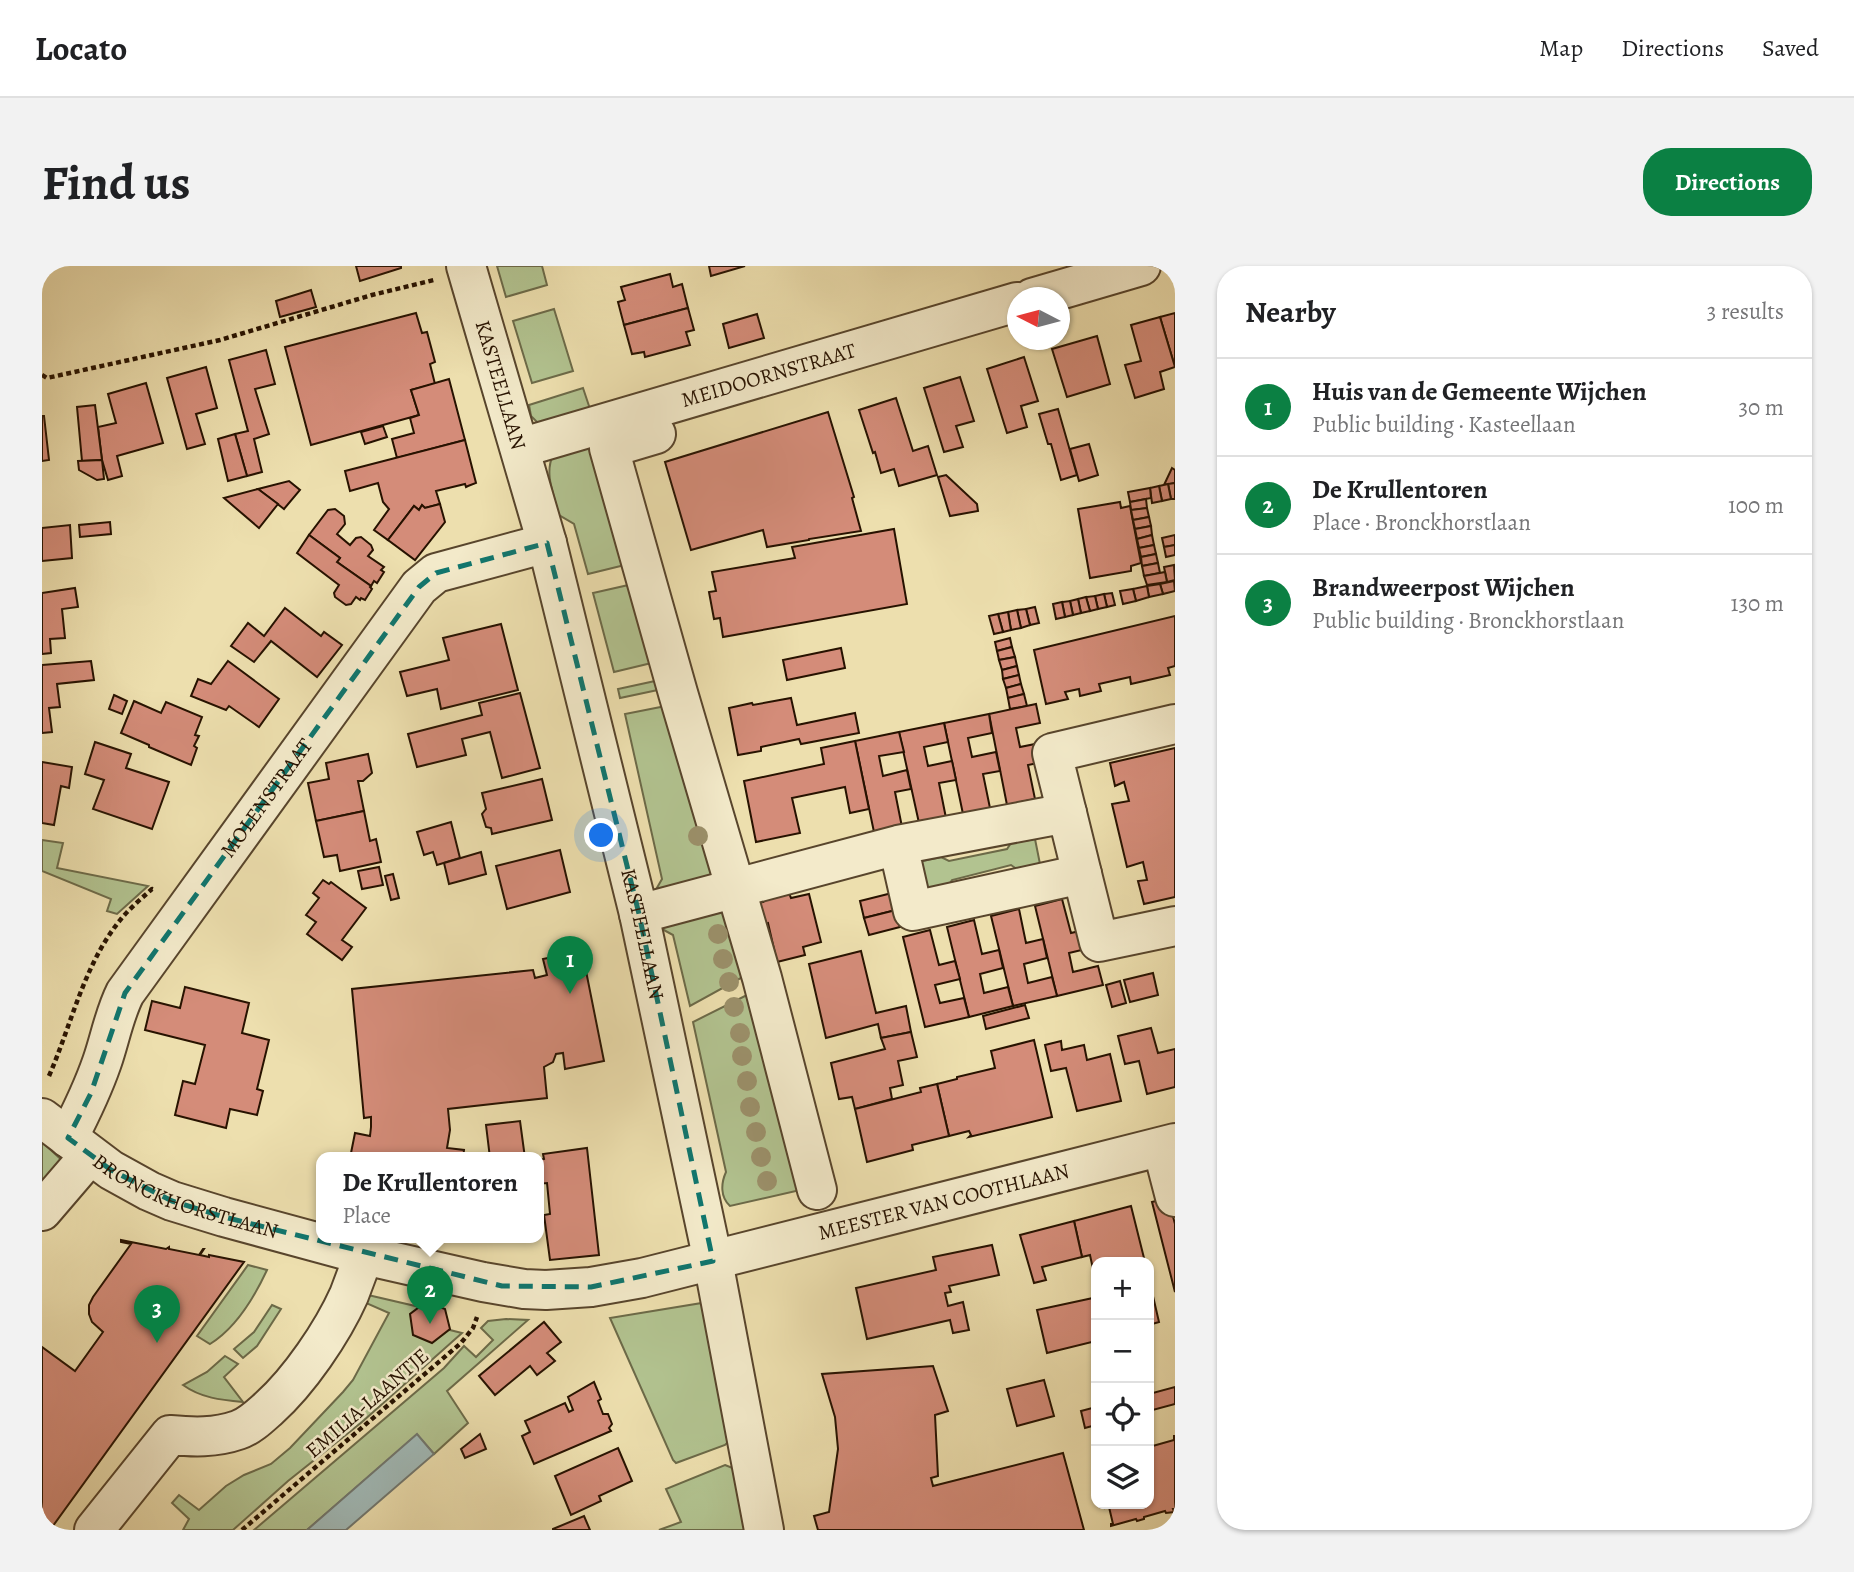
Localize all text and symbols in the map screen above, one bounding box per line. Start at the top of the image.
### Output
text: Locato [35,26,127,71]
text: Map [1539,32,1583,64]
text: Directions [1621,32,1724,64]
text: Saved [1762,32,1819,64]
button: Directions [1643,148,1812,216]
text: Find us [42,149,190,216]
north arrow [1007,287,1070,350]
text: Nearby [1245,292,1336,332]
text: 3 results [1707,296,1784,327]
street label: KASTEELLAAN [469,317,533,453]
street label: MEIDOORNSTRAAT [678,336,860,414]
text: Huis van de Gemeente Wijchen [1312,374,1647,409]
text: 1 [1264,392,1272,423]
text: 30 m [1738,392,1784,423]
text: Public building · Kasteellaan [1312,409,1576,440]
text: De Krullentoren [1312,472,1488,507]
text: 2 [1262,490,1274,521]
text: 100 m [1728,490,1784,521]
text: Place · Bronckhorstlaan [1312,507,1531,538]
text: Brandweerpost Wijchen [1312,570,1575,605]
text: 3 [1263,588,1273,619]
text: 130 m [1731,588,1784,619]
text: Public building · Bronckhorstlaan [1312,605,1624,636]
street label: MOLENSTRAAT [214,732,319,863]
your location [584,818,618,852]
street label: KASTEELLAAN [614,865,671,1002]
pin: 1 [547,936,593,994]
street label: BRONCKHORSTLAAN [87,1147,281,1245]
popup [316,1152,544,1243]
street label: MEESTER VAN COOTHLAAN [815,1156,1072,1247]
text: De Krullentoren [342,1165,518,1200]
text: Place [342,1200,391,1231]
map controls [1091,1257,1154,1509]
button: + [1091,1257,1154,1320]
pin: 2 [407,1266,453,1324]
pin: 3 [134,1285,180,1343]
button: − [1091,1320,1154,1383]
street label: EMILIA-LAANTJE [299,1342,435,1464]
button: locate [1091,1383,1154,1446]
button: layers [1091,1446,1154,1509]

